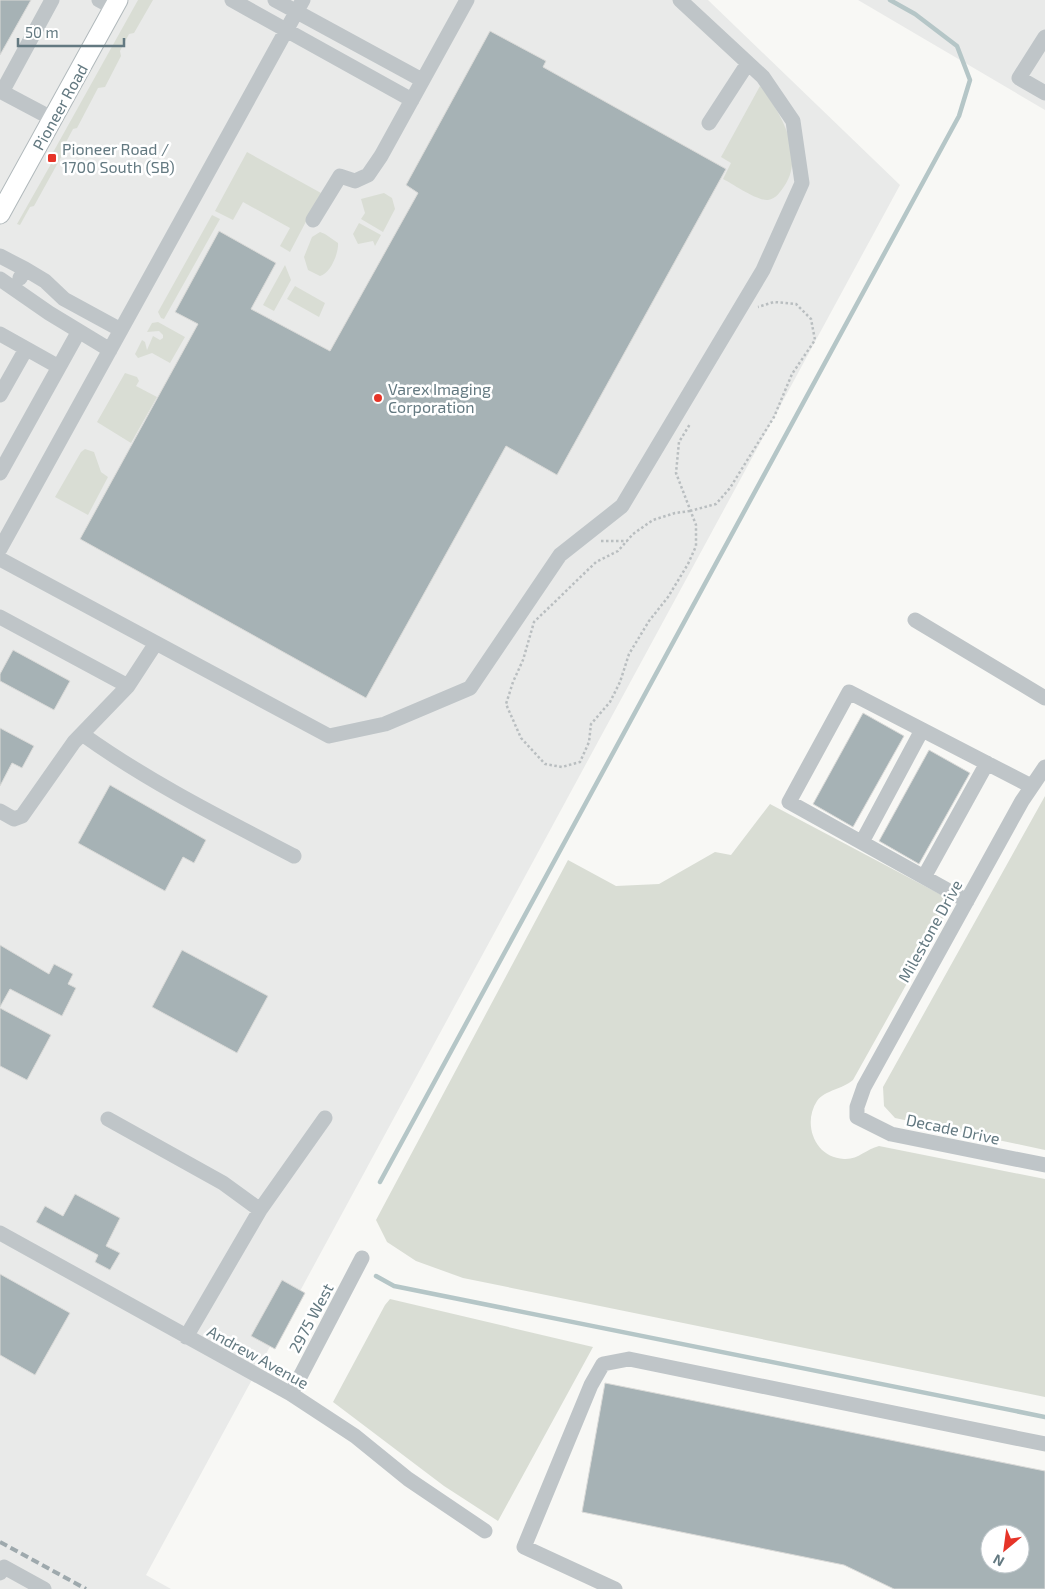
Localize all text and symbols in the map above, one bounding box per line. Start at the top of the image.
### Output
scale bar [18,15,124,47]
text: 50 m [25,23,59,41]
street label: Pioneer Road [28,60,91,153]
place label: Pioneer Road / 1700 South (SB) [62,139,175,176]
marker: Pioneer Road / 1700 South (SB) [46,152,58,164]
place label: Varex Imaging Corporation [388,379,491,416]
marker: Varex Imaging Corporation [372,392,384,404]
street label: Milestone Drive [894,876,966,985]
street label: Decade Drive [905,1109,1002,1148]
street label: 2975 West [284,1280,337,1356]
street label: Andrew Avenue [204,1321,312,1392]
north arrow [980,1524,1030,1574]
text: N [990,1551,1007,1571]

